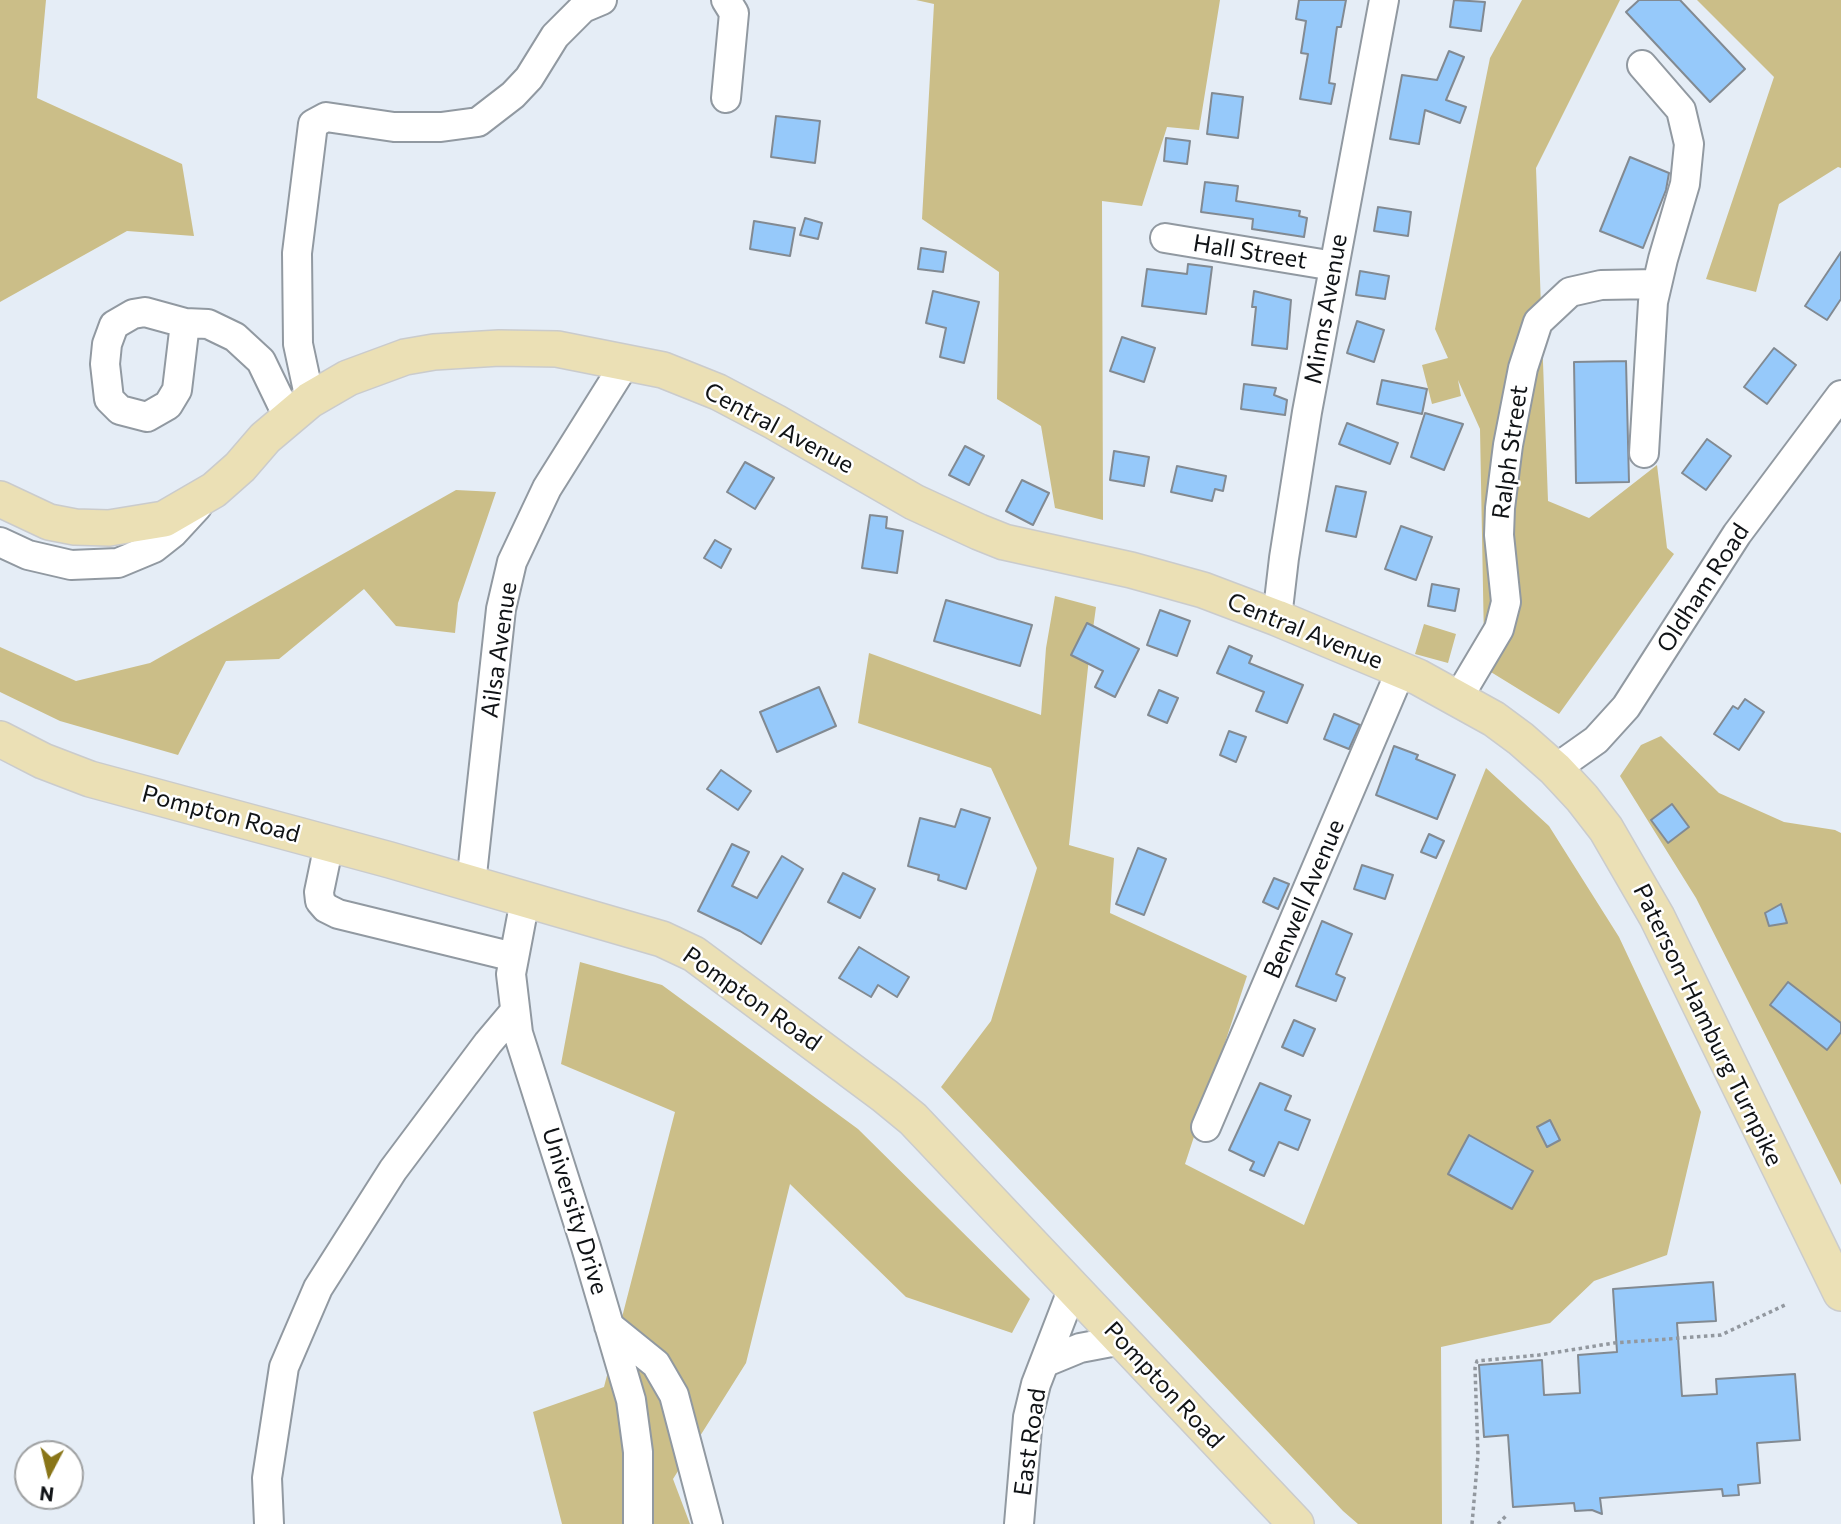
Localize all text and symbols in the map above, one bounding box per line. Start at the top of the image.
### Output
street label: Hall Street [1191,229,1309,275]
street label: Minns Avenue [1299,232,1353,386]
street label: Central Avenue [699,376,859,480]
street label: Ralph Street [1486,383,1534,521]
street label: Oldham Road [1651,518,1755,658]
street label: Ailsa Avenue [475,580,523,720]
street label: Central Avenue [1223,587,1387,675]
street label: Pompton Road [139,779,303,849]
street label: Benwell Avenue [1258,815,1350,983]
street label: Paterson-Hamburg Turnpike [1627,879,1789,1171]
street label: Pompton Road [677,941,827,1057]
street label: University Drive [536,1124,614,1298]
street label: Pompton Road [1098,1316,1230,1454]
street label: East Road [1008,1386,1052,1498]
north arrow [14,1440,84,1510]
text: N [38,1482,55,1507]

